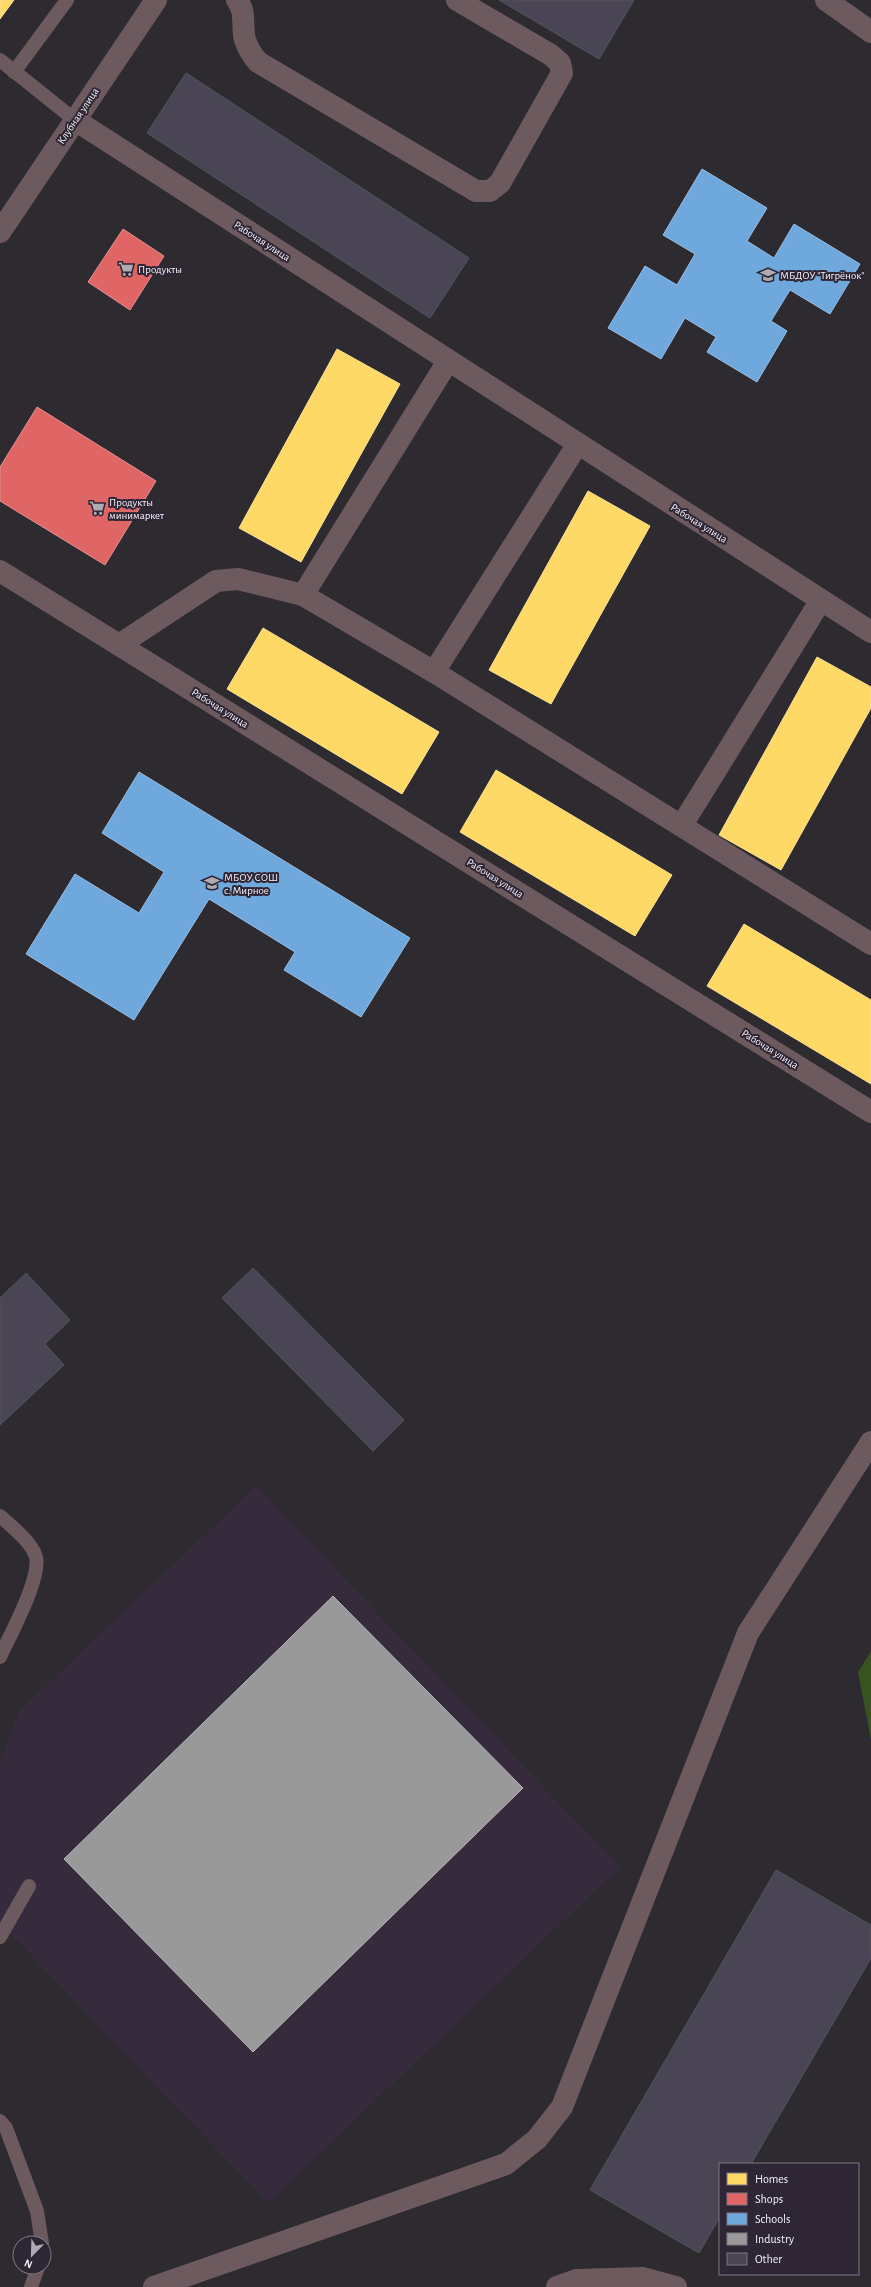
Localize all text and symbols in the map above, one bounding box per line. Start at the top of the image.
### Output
street label: Клубная улица [55,86,101,146]
street label: Рабочая улица [232,219,292,263]
supermarket icon: Продукты [117,260,135,278]
place label: Продукты [138,264,182,275]
school or university icon: МБДОУ "Тигрёнок" [759,266,777,284]
place label: МБДОУ "Тигрёнок" [780,270,864,281]
place label: Продукты минимаркет [109,497,164,521]
supermarket icon: Продукты минимаркет [88,499,106,517]
street label: Рабочая улица [669,501,729,545]
street label: Рабочая улица [190,686,250,730]
street label: Рабочая улица [465,856,525,900]
place label: МБОУ СОШ с. Мирное [224,872,278,896]
school or university icon: МБОУ СОШ с. Мирное [203,874,221,892]
street label: Рабочая улица [740,1027,800,1071]
legend [719,2163,859,2275]
text: Homes [755,2173,788,2185]
text: Shops [755,2193,783,2205]
text: Schools [755,2213,790,2225]
text: Industry [755,2233,794,2246]
north arrow [12,2235,52,2275]
text: Other [755,2253,782,2265]
text: N [23,2257,34,2270]

